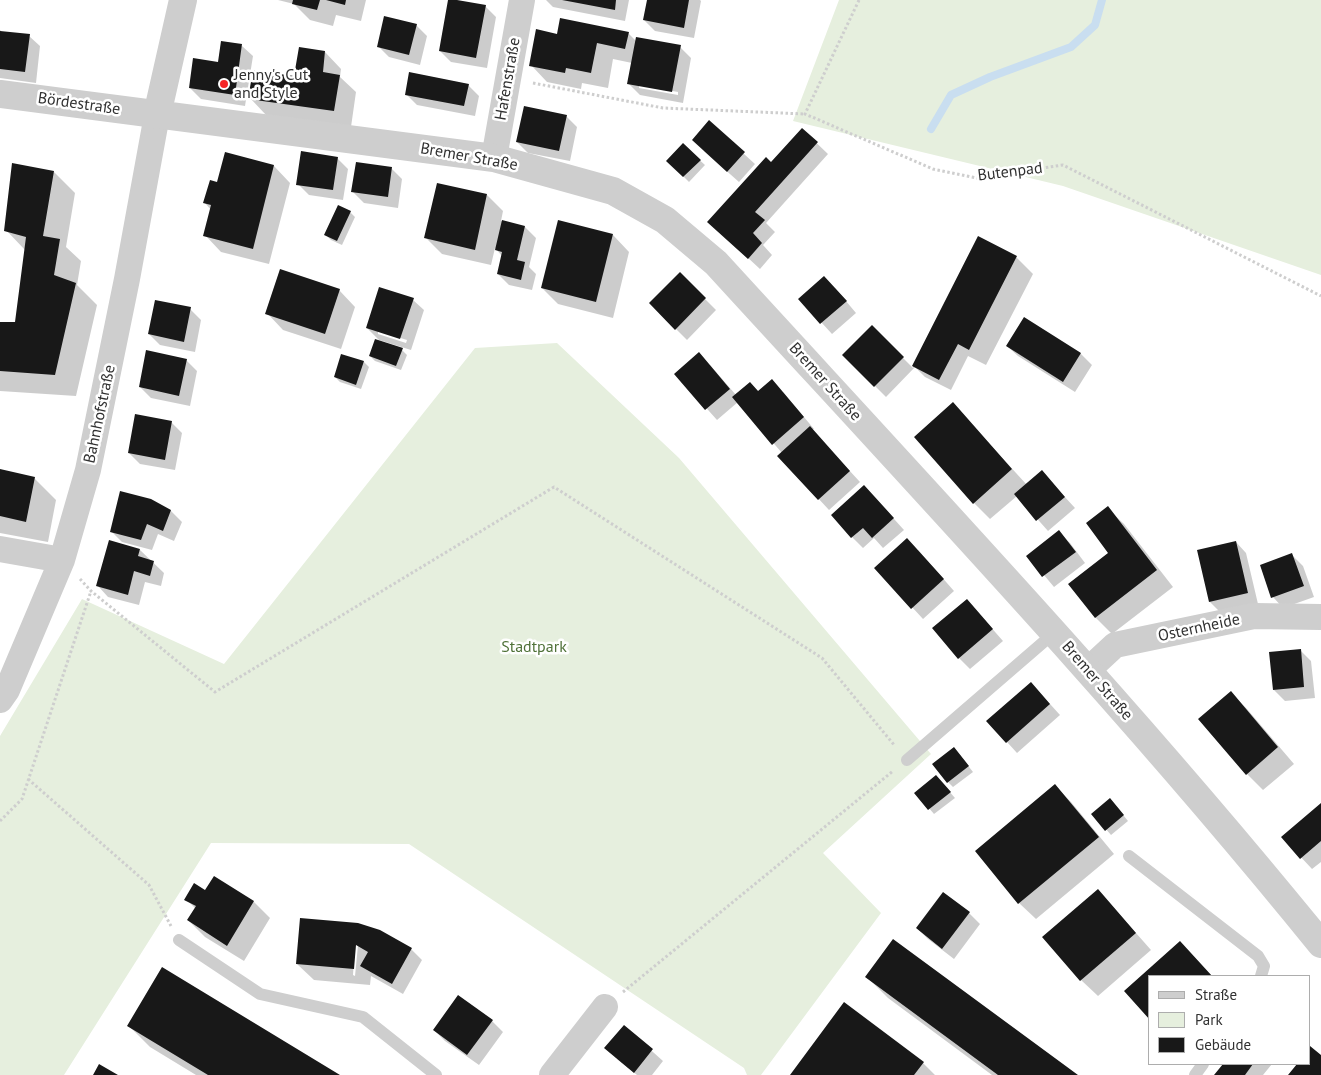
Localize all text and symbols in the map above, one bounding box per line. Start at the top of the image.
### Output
street label: Hafenstraße [491,36,525,122]
place label: Jenny's Cut and Style [234,65,308,103]
marker: Jenny's Cut and Style [218,78,230,90]
street label: Bördestraße [36,89,122,119]
street label: Bremer Straße [419,139,519,175]
street label: Butenpad [976,158,1044,186]
street label: Bremer Straße [785,339,865,425]
street label: Bahnhofstraße [80,363,120,465]
street label: Osternheide [1156,610,1242,646]
park label: Stadtpark [501,637,567,657]
street label: Bremer Straße [1057,637,1137,725]
legend [1148,975,1311,1065]
text: Straße [1195,985,1237,1004]
text: Park [1195,1010,1223,1029]
text: Gebäude [1195,1035,1251,1054]

